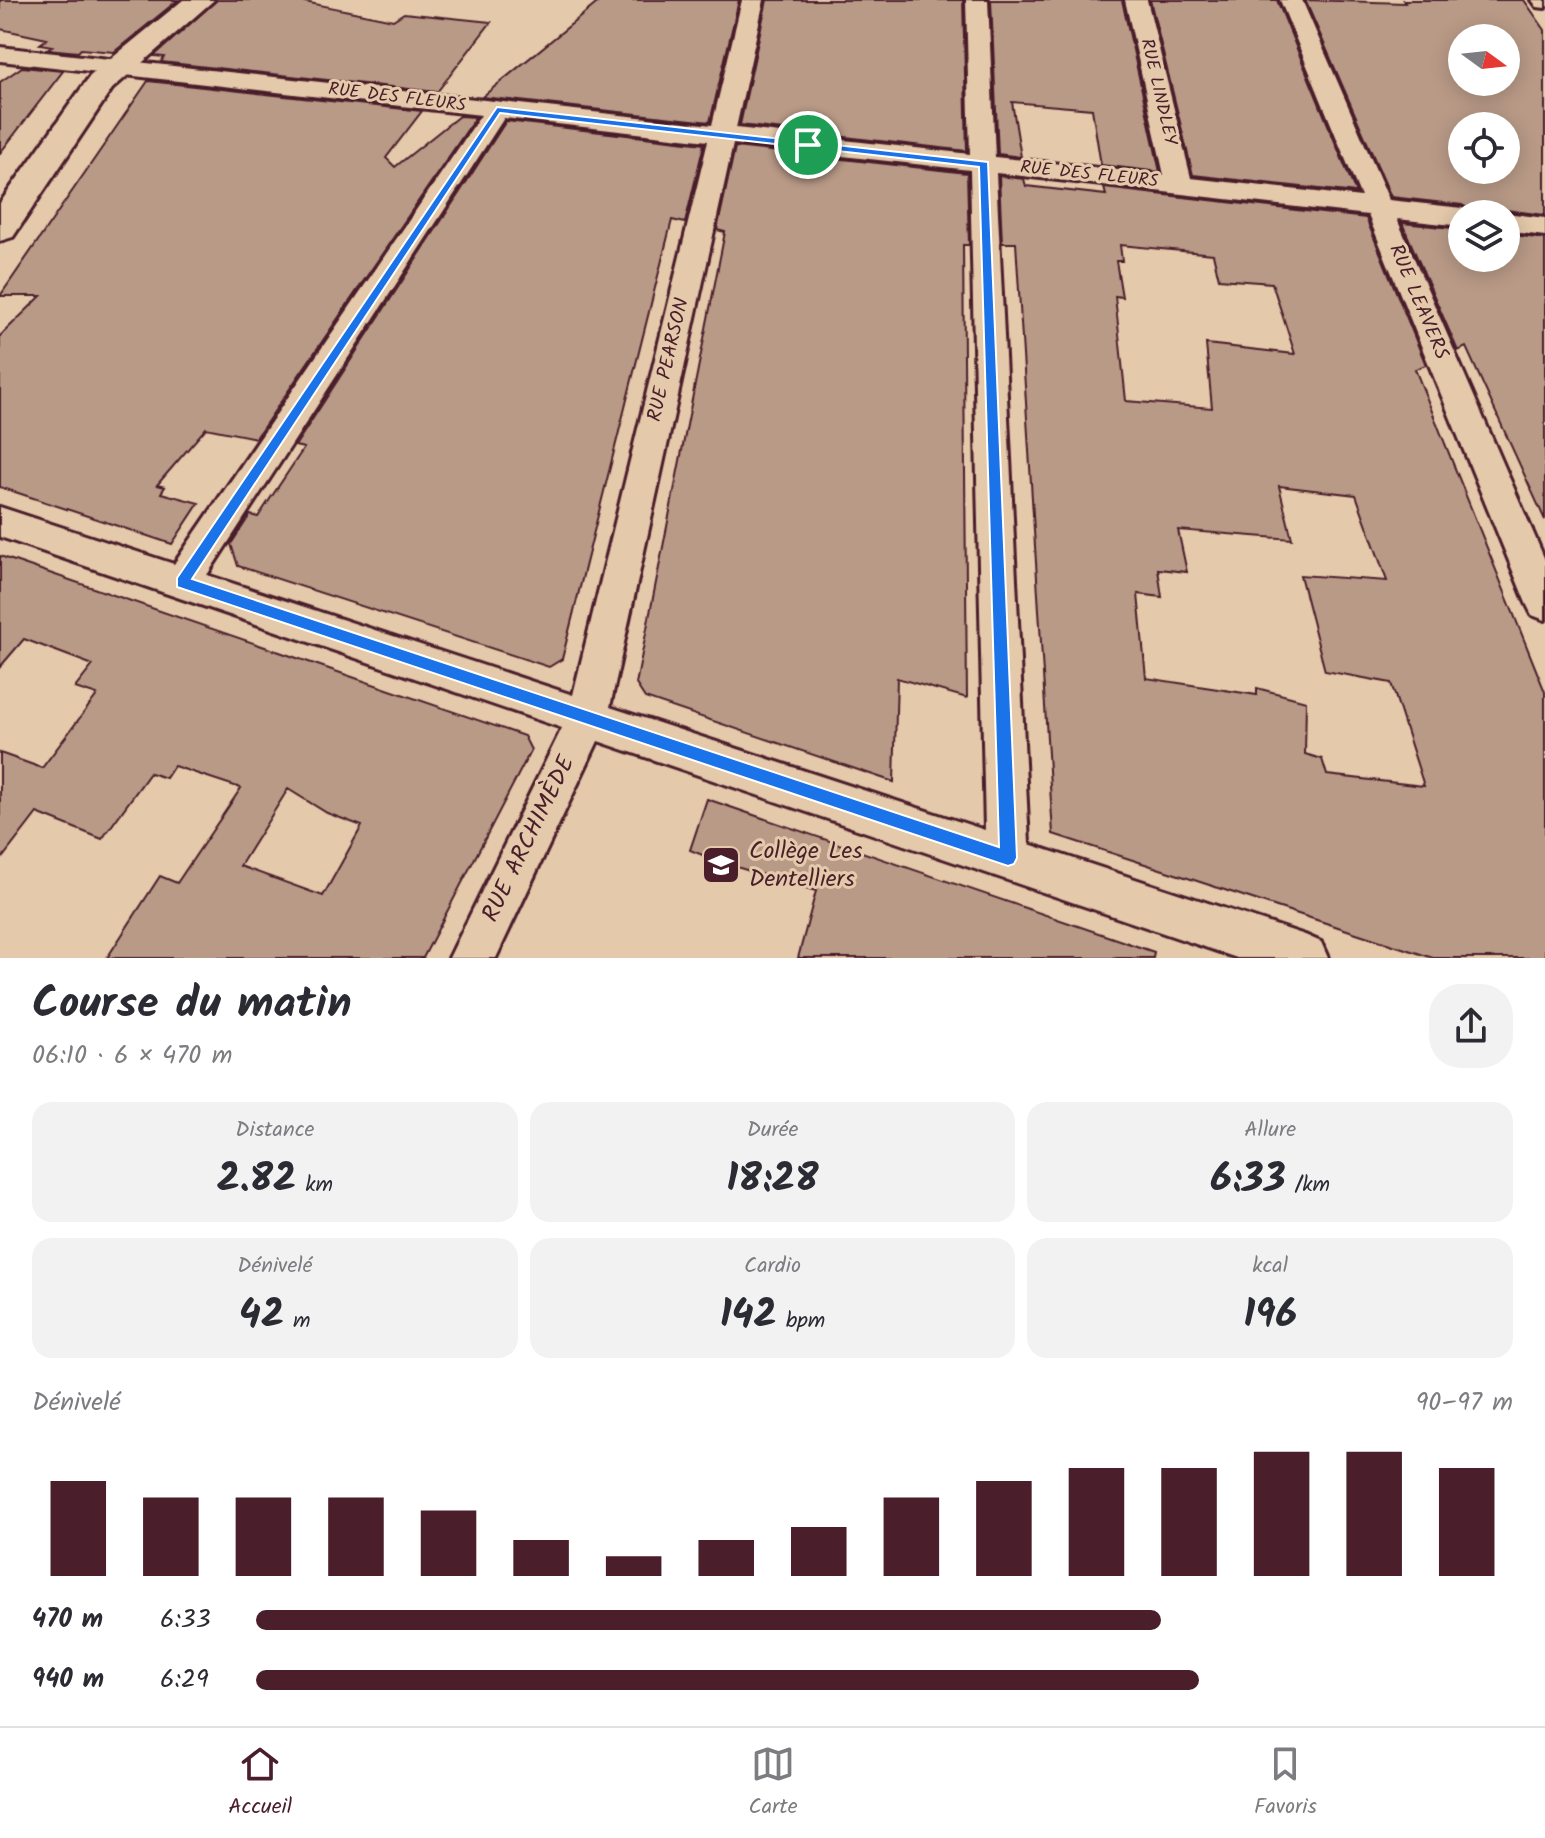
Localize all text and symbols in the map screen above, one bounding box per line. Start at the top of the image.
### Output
north arrow [1448,24,1520,96]
map controls [1448,24,1520,272]
street label: RUE LINDLEY [1132,36,1185,149]
street label: RUE DES FLEURS [326,75,468,121]
pin [774,111,842,179]
button: locate [1448,112,1520,184]
icon: arrive [786,123,830,167]
street label: RUE DES FLEURS [1019,153,1160,197]
button: layers [1448,200,1520,272]
street label: RUE LEAVERS [1379,239,1457,365]
street label: RUE PEARSON [639,295,699,425]
street label: RUE ARCHIMÈDE [472,748,587,929]
place label: Collège Les Dentelliers [749,832,862,899]
school or university icon: Collège Les Dentelliers [700,844,742,886]
text: Course du matin [32,970,352,1040]
button: share [1429,984,1513,1068]
text: 06:10 · 6 × 470 m [32,1035,232,1077]
text: Distance [235,1113,314,1148]
text: Durée [747,1113,798,1148]
text: Allure [1244,1113,1296,1148]
text: 2.82 [217,1148,296,1212]
text: 18:28 [726,1148,819,1212]
text: 6:33 [1210,1148,1286,1212]
text: km [296,1168,333,1203]
text: /km [1286,1168,1330,1203]
text: Dénivelé [237,1249,312,1284]
text: Cardio [744,1249,801,1284]
text: kcal [1252,1249,1288,1284]
text: 42 [239,1284,284,1348]
text: 142 [720,1284,777,1348]
text: 196 [1243,1284,1297,1348]
text: m [284,1304,311,1339]
text: bpm [777,1304,825,1339]
text: Dénivelé [32,1382,121,1424]
text: 90–97 m [1416,1382,1513,1424]
text: 470 m [32,1599,103,1641]
text: 6:33 [160,1599,211,1641]
text: 940 m [32,1659,104,1701]
text: 6:29 [160,1659,209,1701]
tab: Accueil [228,1742,292,1825]
tab: Carte [748,1742,798,1825]
tab: Favoris [1254,1742,1317,1825]

